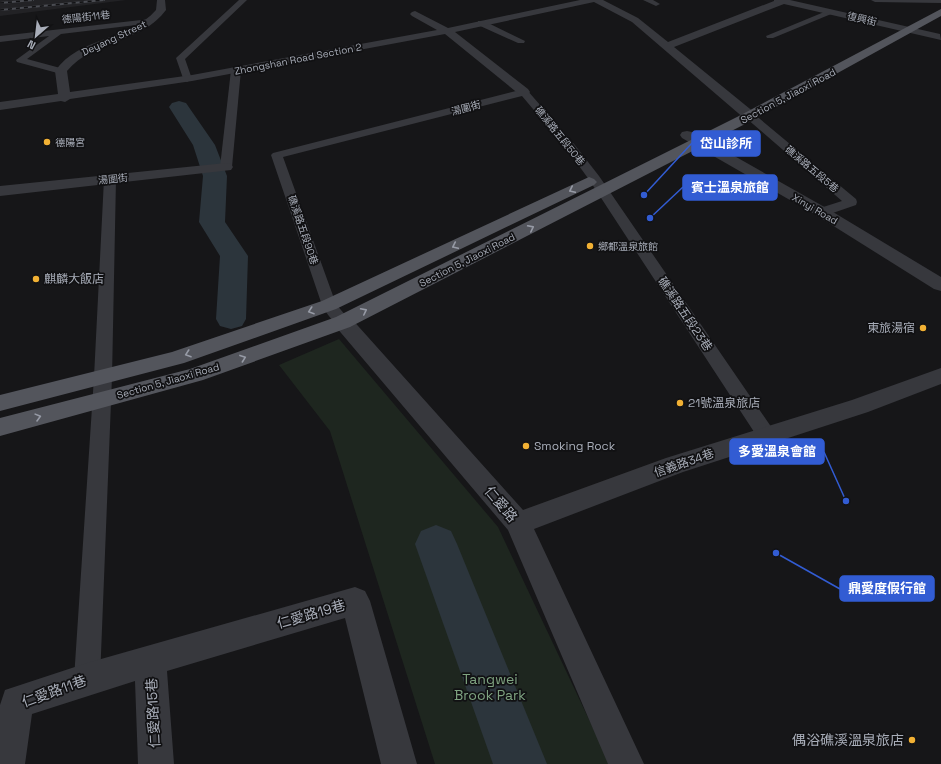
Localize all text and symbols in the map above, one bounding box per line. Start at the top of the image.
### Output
street label: 德陽街11巷 [61,8,111,26]
street label: 復興街 [846,9,878,29]
north arrow [16,16,56,56]
street label: Deyang Street [79,17,149,59]
text: N [25,37,38,53]
street label: Zhongshan Road Section 2 [233,40,363,78]
street label: Section 5, Jiaoxi Road [738,65,838,127]
street label: 湯圍街 [450,98,482,118]
street label: 礁溪路五段50巷 [532,104,588,168]
callout: 岱山診所 [692,131,760,156]
text: 岱山診所 [700,135,752,152]
place label: 德陽宮 [55,136,85,149]
marker: 德陽宮 [42,137,52,147]
street label: 礁溪路五段5巷 [783,143,841,195]
street label: 湯圍街 [97,171,129,187]
callout: 賓士溫泉旅館 [683,175,777,200]
text: 賓士溫泉旅館 [691,179,769,196]
one-way arrow [569,185,577,193]
street label: Xinyi Road [790,191,840,227]
street label: 礁溪路五段90巷 [285,194,321,266]
one-way arrow [526,225,534,233]
street label: Section 5, Jiaoxi Road [417,230,517,290]
place label: 鄉都溫泉旅館 [598,240,658,253]
one-way arrow [451,241,459,249]
marker: 鄉都溫泉旅館 [585,241,595,251]
place label: 麒麟大飯店 [44,271,104,287]
marker: 麒麟大飯店 [31,274,41,284]
street label: 礁溪路五段23巷 [654,274,716,354]
one-way arrow [308,306,315,315]
one-way arrow [360,308,368,316]
place label: 東旅湯宿 [867,320,915,336]
marker: 東旅湯宿 [918,323,928,333]
one-way arrow [185,350,192,358]
one-way arrow [240,354,247,362]
street label: Section 5, Jiaoxi Road [115,360,221,402]
place label: 21號溫泉旅店 [688,395,760,411]
marker: 21號溫泉旅店 [675,398,685,408]
one-way arrow [34,413,41,422]
place label: Smoking Rock [534,438,616,454]
callout: 多愛溫泉會館 [730,439,824,464]
marker: Smoking Rock [521,441,531,451]
text: 多愛溫泉會館 [738,443,816,460]
street label: 信義路34巷 [652,445,716,481]
street label: 仁愛路 [481,482,521,526]
callout: 鼎愛度假行館 [840,576,934,601]
text: 鼎愛度假行館 [848,580,926,597]
street label: 仁愛路19巷 [275,596,347,632]
park label: Tangwei Brook Park [454,670,526,704]
street label: 仁愛路11巷 [19,671,89,711]
street label: 仁愛路15巷 [142,677,164,749]
place label: 偶浴礁溪溫泉旅店 [792,731,904,749]
marker: 偶浴礁溪溫泉旅店 [907,735,917,745]

